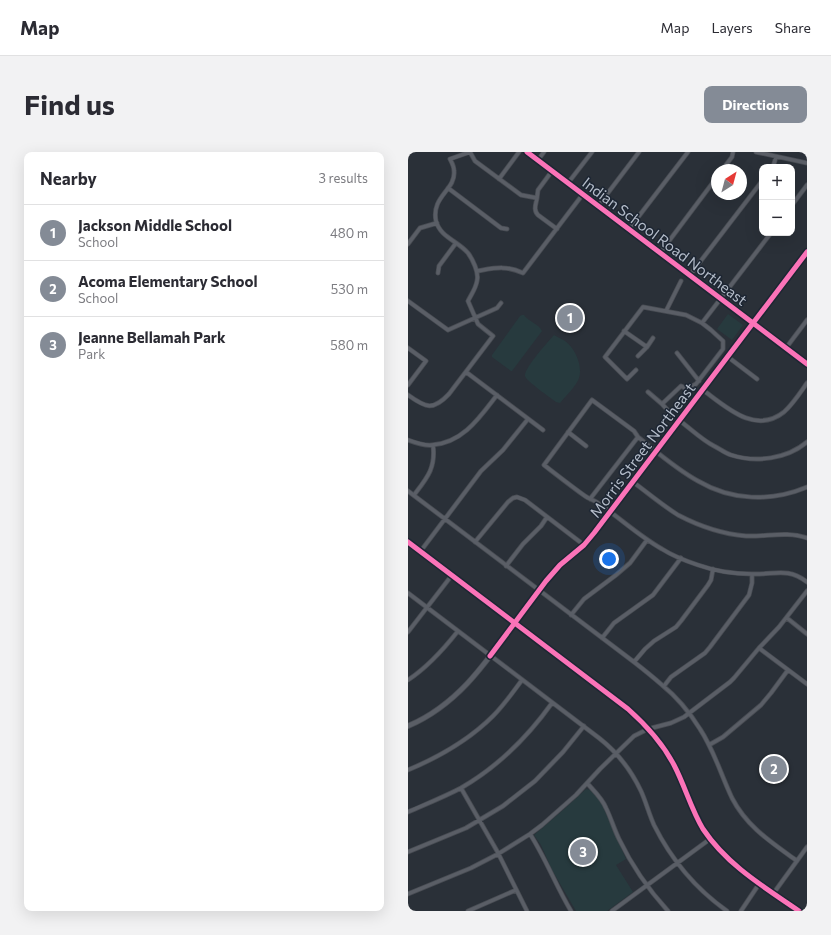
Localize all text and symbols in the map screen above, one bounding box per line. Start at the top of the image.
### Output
text: Map [20,16,59,39]
text: Map [661,19,689,36]
text: Layers [711,19,753,36]
text: Share [775,19,811,36]
button: Directions [704,86,807,123]
text: Find us [24,87,115,121]
north arrow [711,164,747,200]
map controls [759,164,795,236]
button: + [759,164,795,200]
text: Nearby [40,168,97,189]
text: 3 results [319,170,368,186]
street label: Indian School Road Northeast [579,173,751,309]
button: − [759,200,795,236]
text: Jackson Middle School [78,216,232,234]
text: 1 [50,225,56,241]
text: 480 m [330,225,368,241]
text: School [78,234,118,250]
text: Acoma Elementary School [78,272,258,290]
text: 2 [49,281,57,297]
text: 530 m [331,281,368,297]
text: School [78,290,118,306]
pin: 1 [557,303,583,333]
text: Jeanne Bellamah Park [78,328,226,346]
text: 3 [49,337,57,353]
text: 580 m [330,337,368,353]
text: Park [78,346,105,362]
street label: Morris Street Northeast [586,379,698,521]
your location [599,549,619,569]
pin: 2 [761,754,787,784]
pin: 3 [570,837,596,867]

